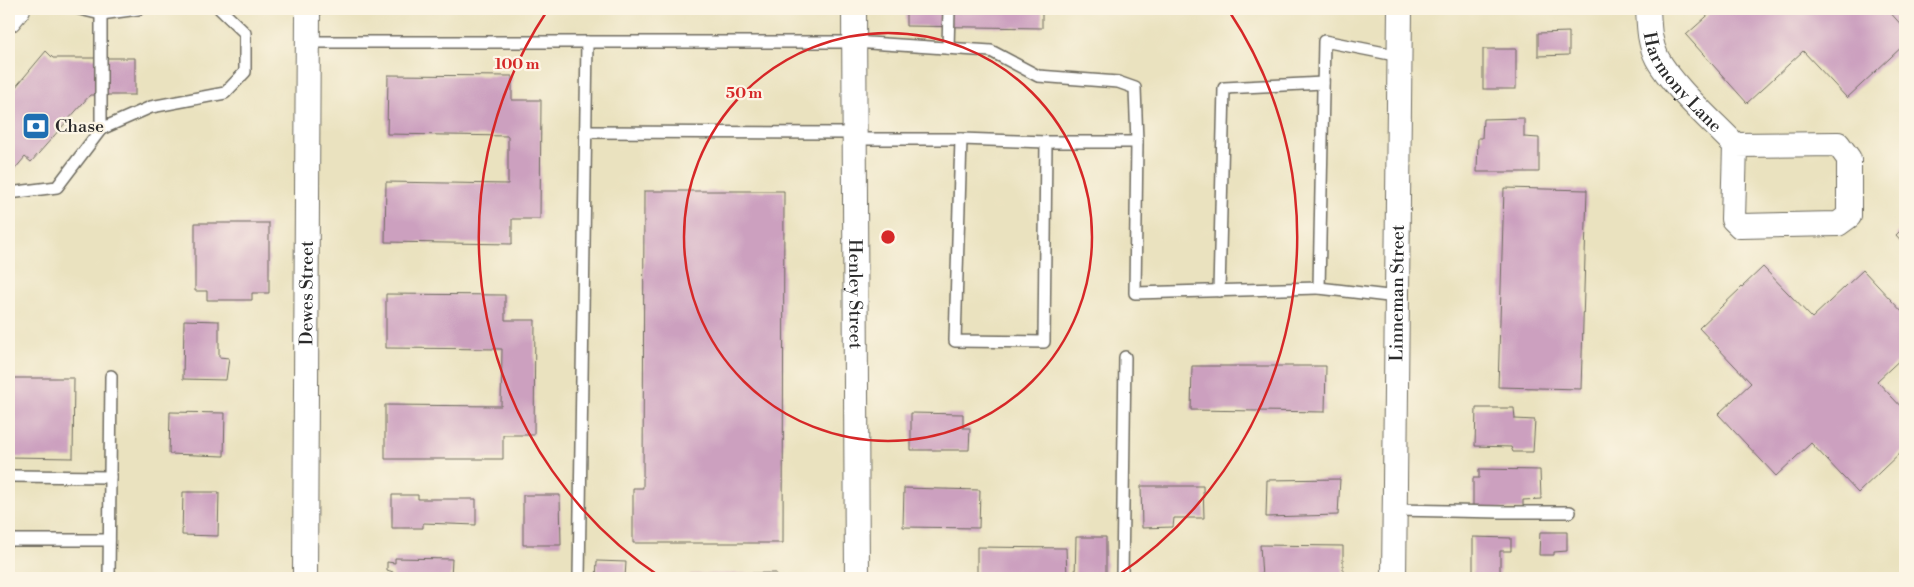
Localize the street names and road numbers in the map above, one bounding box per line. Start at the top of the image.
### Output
street label: Harmony Lane [1638,30,1727,138]
street label: Linneman Street [1385,224,1410,361]
street label: Henley Street [843,239,867,350]
street label: Dewes Street [295,240,319,346]

